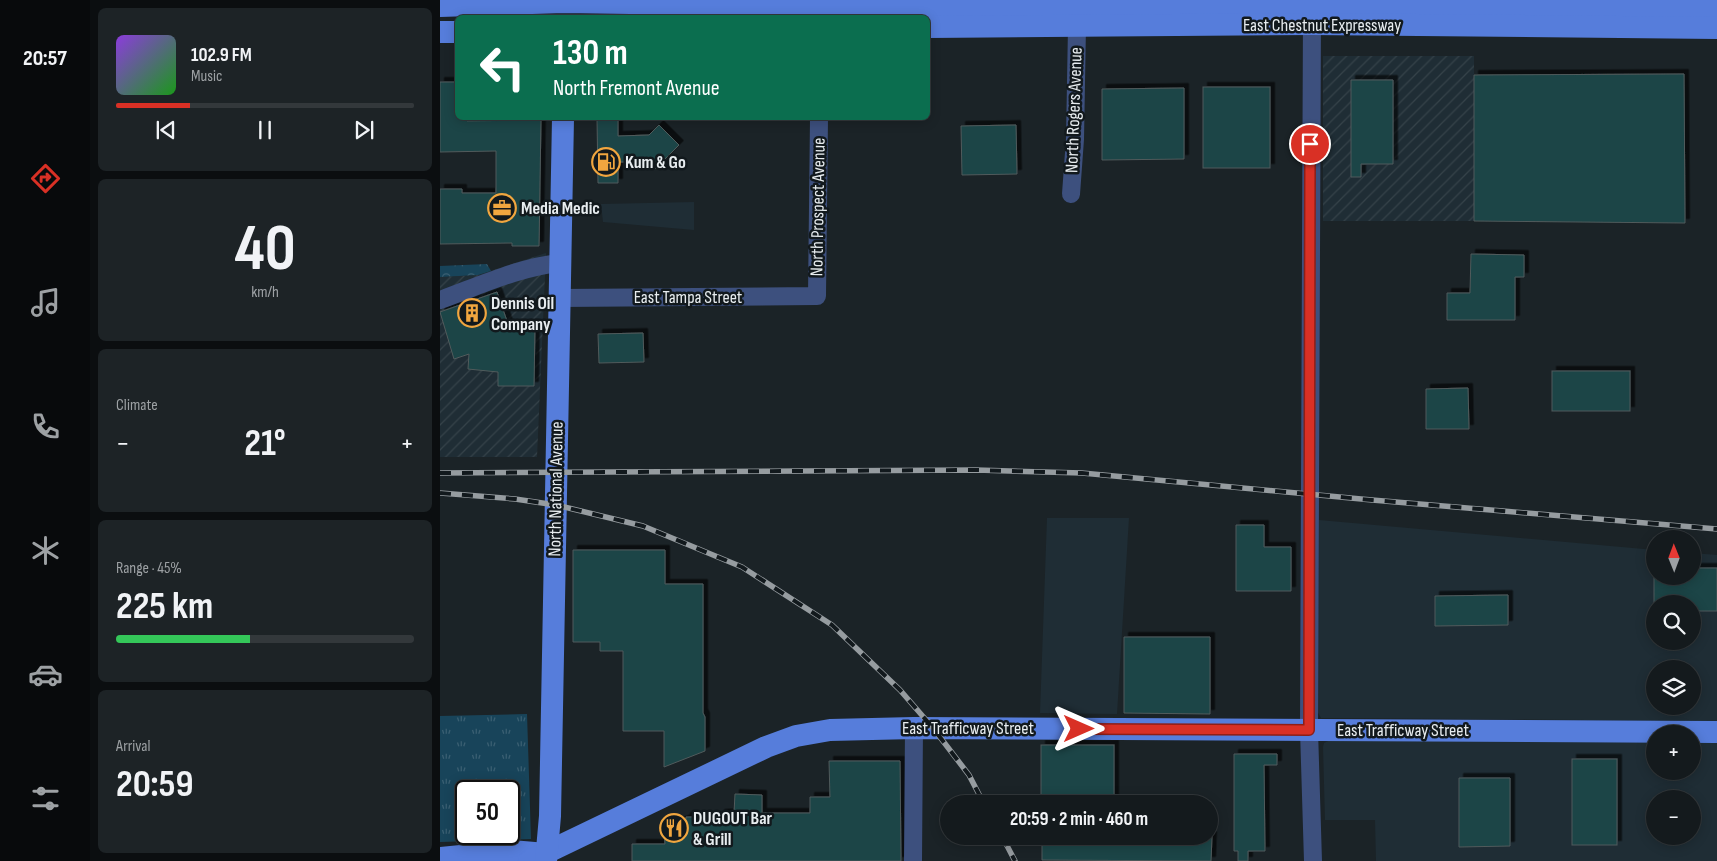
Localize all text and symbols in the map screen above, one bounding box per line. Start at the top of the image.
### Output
street label: East Chestnut Expressway [1243,15,1401,36]
text: 130 m [553,32,628,75]
icon: left [470,35,535,100]
text: 102.9 FM [191,44,252,67]
text: 20:57 [23,45,67,72]
street label: North Rogers Avenue [1061,47,1087,173]
text: Music [191,67,222,86]
text: North Fremont Avenue [553,75,720,102]
icon: previous [152,116,180,144]
icon: pause [251,116,279,144]
icon: next [350,116,378,144]
pin [1289,123,1331,165]
icon: arrive [1296,130,1324,158]
street label: North Prospect Avenue [806,138,830,276]
fuel station icon: Kum & Go [591,147,621,177]
place label: Kum & Go [625,152,686,173]
icon: directions [28,161,63,196]
office icon: Media Medic [487,193,517,223]
place label: Media Medic [521,198,600,219]
text: 40 [234,211,296,289]
text: km/h [251,283,279,302]
icon: music [28,285,63,320]
street label: East Tampa Street [634,287,743,308]
place label: Dennis Oil Company [491,293,554,335]
building icon: Dennis Oil Company [457,298,487,328]
text: Climate [116,396,158,415]
icon: phone [28,409,63,444]
text: 21° [244,421,286,466]
street label: North National Avenue [544,421,568,557]
text: − [116,427,130,460]
text: + [400,427,414,460]
north arrow [1646,530,1701,585]
map controls [1646,530,1701,845]
icon: climate [28,533,63,568]
text: Range · 45% [116,559,182,578]
text: 225 km [116,584,213,629]
button: search [1646,595,1701,650]
icon: car [28,657,63,692]
button: layers [1646,660,1701,715]
position arrow [1052,702,1104,754]
street label: East Trafficway Street [902,718,1035,739]
street label: East Trafficway Street [1337,720,1470,741]
button: + [1646,725,1701,780]
text: Arrival [116,737,150,756]
text: 20:59 [116,762,193,807]
speed limit sign: 50 [455,780,520,845]
icon: filters [28,781,63,816]
button: − [1646,790,1701,845]
place label: DUGOUT Bar & Grill [693,808,773,850]
text: 20:59 · 2 min · 460 m [1010,808,1148,831]
restaurant icon: DUGOUT Bar & Grill [659,813,689,843]

